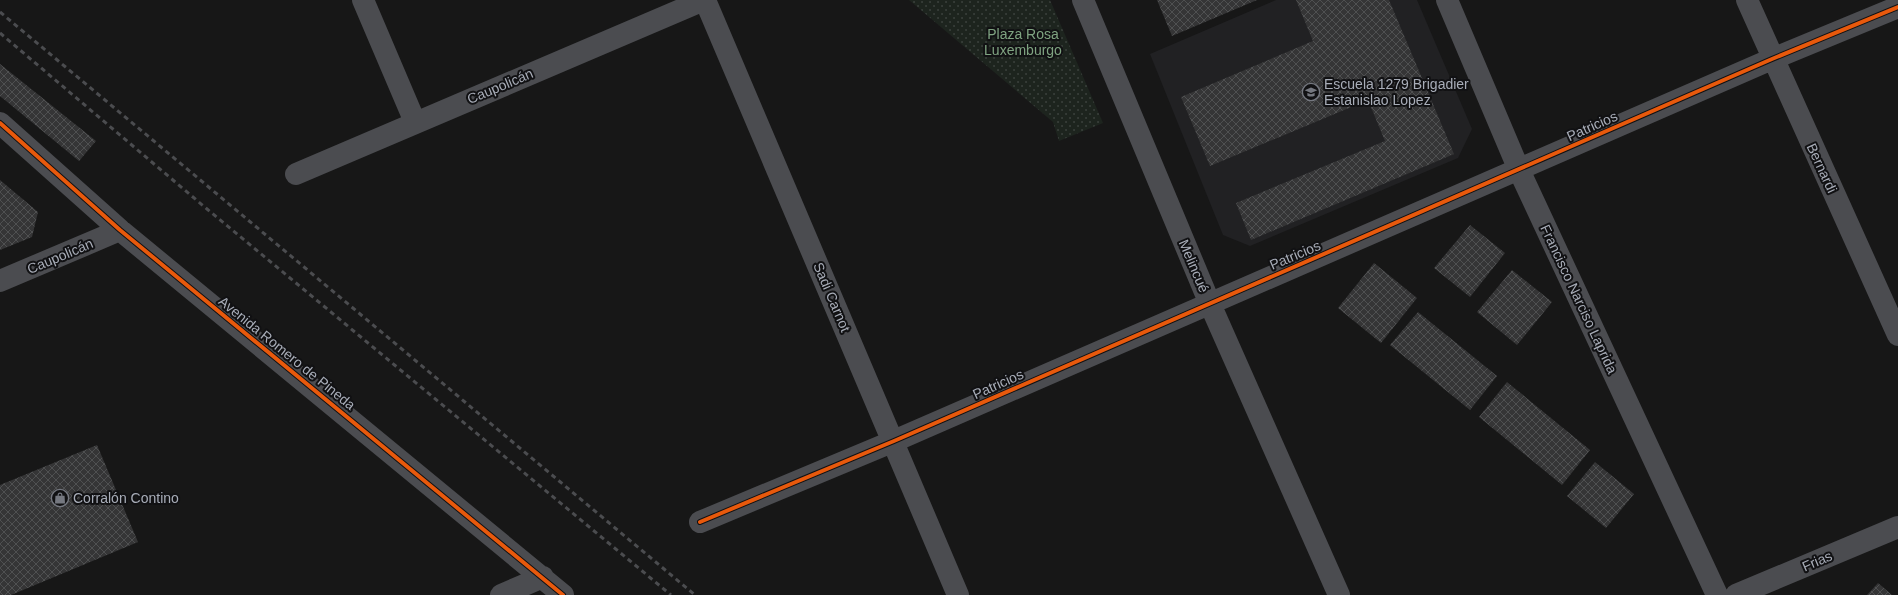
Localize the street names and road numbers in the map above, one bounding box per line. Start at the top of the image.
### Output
street label: Caupolicán [465,65,535,107]
street label: Patricios [1564,108,1620,144]
street label: Bernardi [1804,141,1840,195]
street label: Francisco Narciso Laprida [1537,222,1621,376]
street label: Caupolicán [25,235,95,277]
street label: Melincué [1176,237,1212,295]
street label: Patricios [1267,237,1323,273]
street label: Sadi Carnot [810,260,854,334]
street label: Avenida Romero de Pineda [216,293,359,413]
street label: Patricios [970,366,1026,402]
street label: Frias [1800,548,1834,574]

